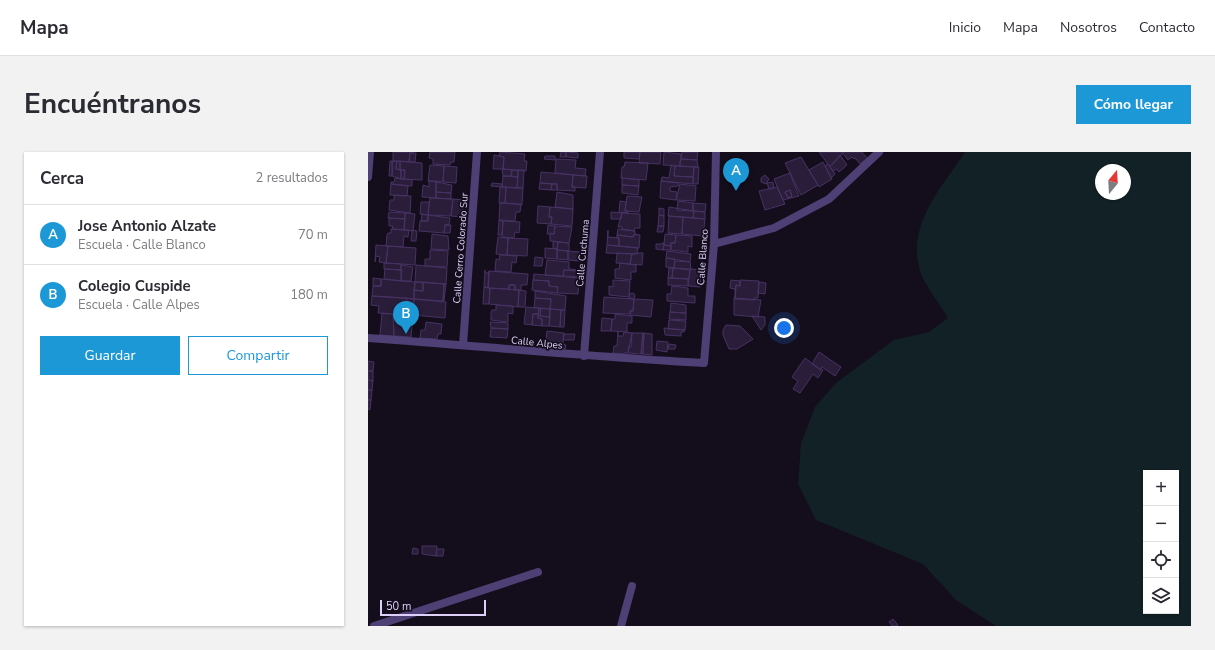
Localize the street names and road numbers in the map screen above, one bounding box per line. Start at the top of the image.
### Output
street label: Calle Cerro Colorado Sur [450,192,472,304]
street label: Calle Cuchuma [573,219,593,287]
street label: Calle Blanco [694,228,712,286]
street label: Calle Alpes [510,333,564,353]

